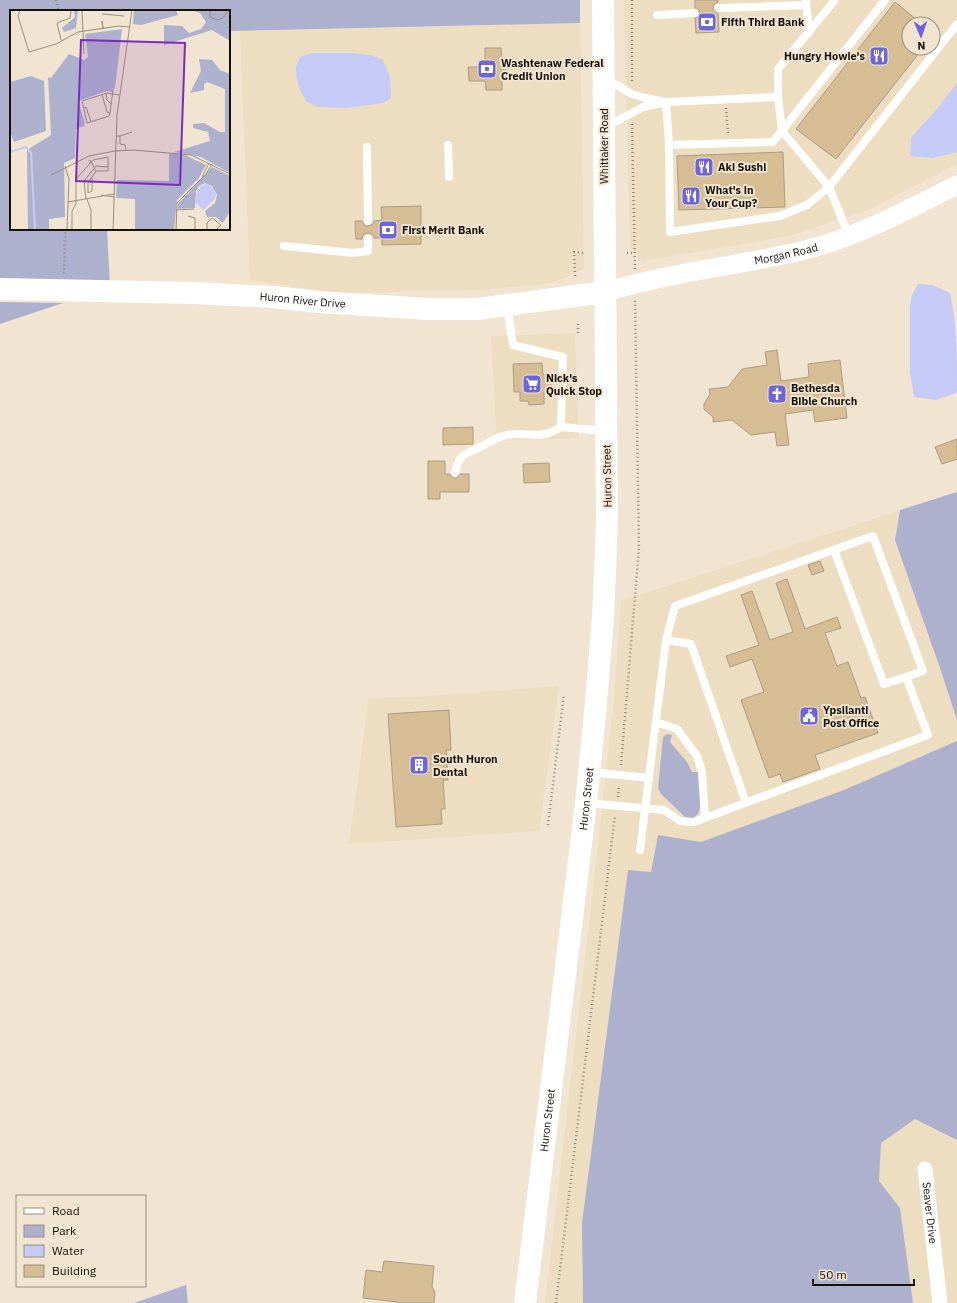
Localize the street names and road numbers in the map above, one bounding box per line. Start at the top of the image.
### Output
street label: Whittaker Road [597,108,611,184]
street label: Morgan Road [753,240,819,268]
street label: Huron River Drive [259,289,346,311]
street label: Huron Street [599,444,615,508]
street label: Huron Street [576,766,597,831]
street label: Huron Street [537,1088,558,1153]
street label: Seaver Drive [919,1181,940,1244]

